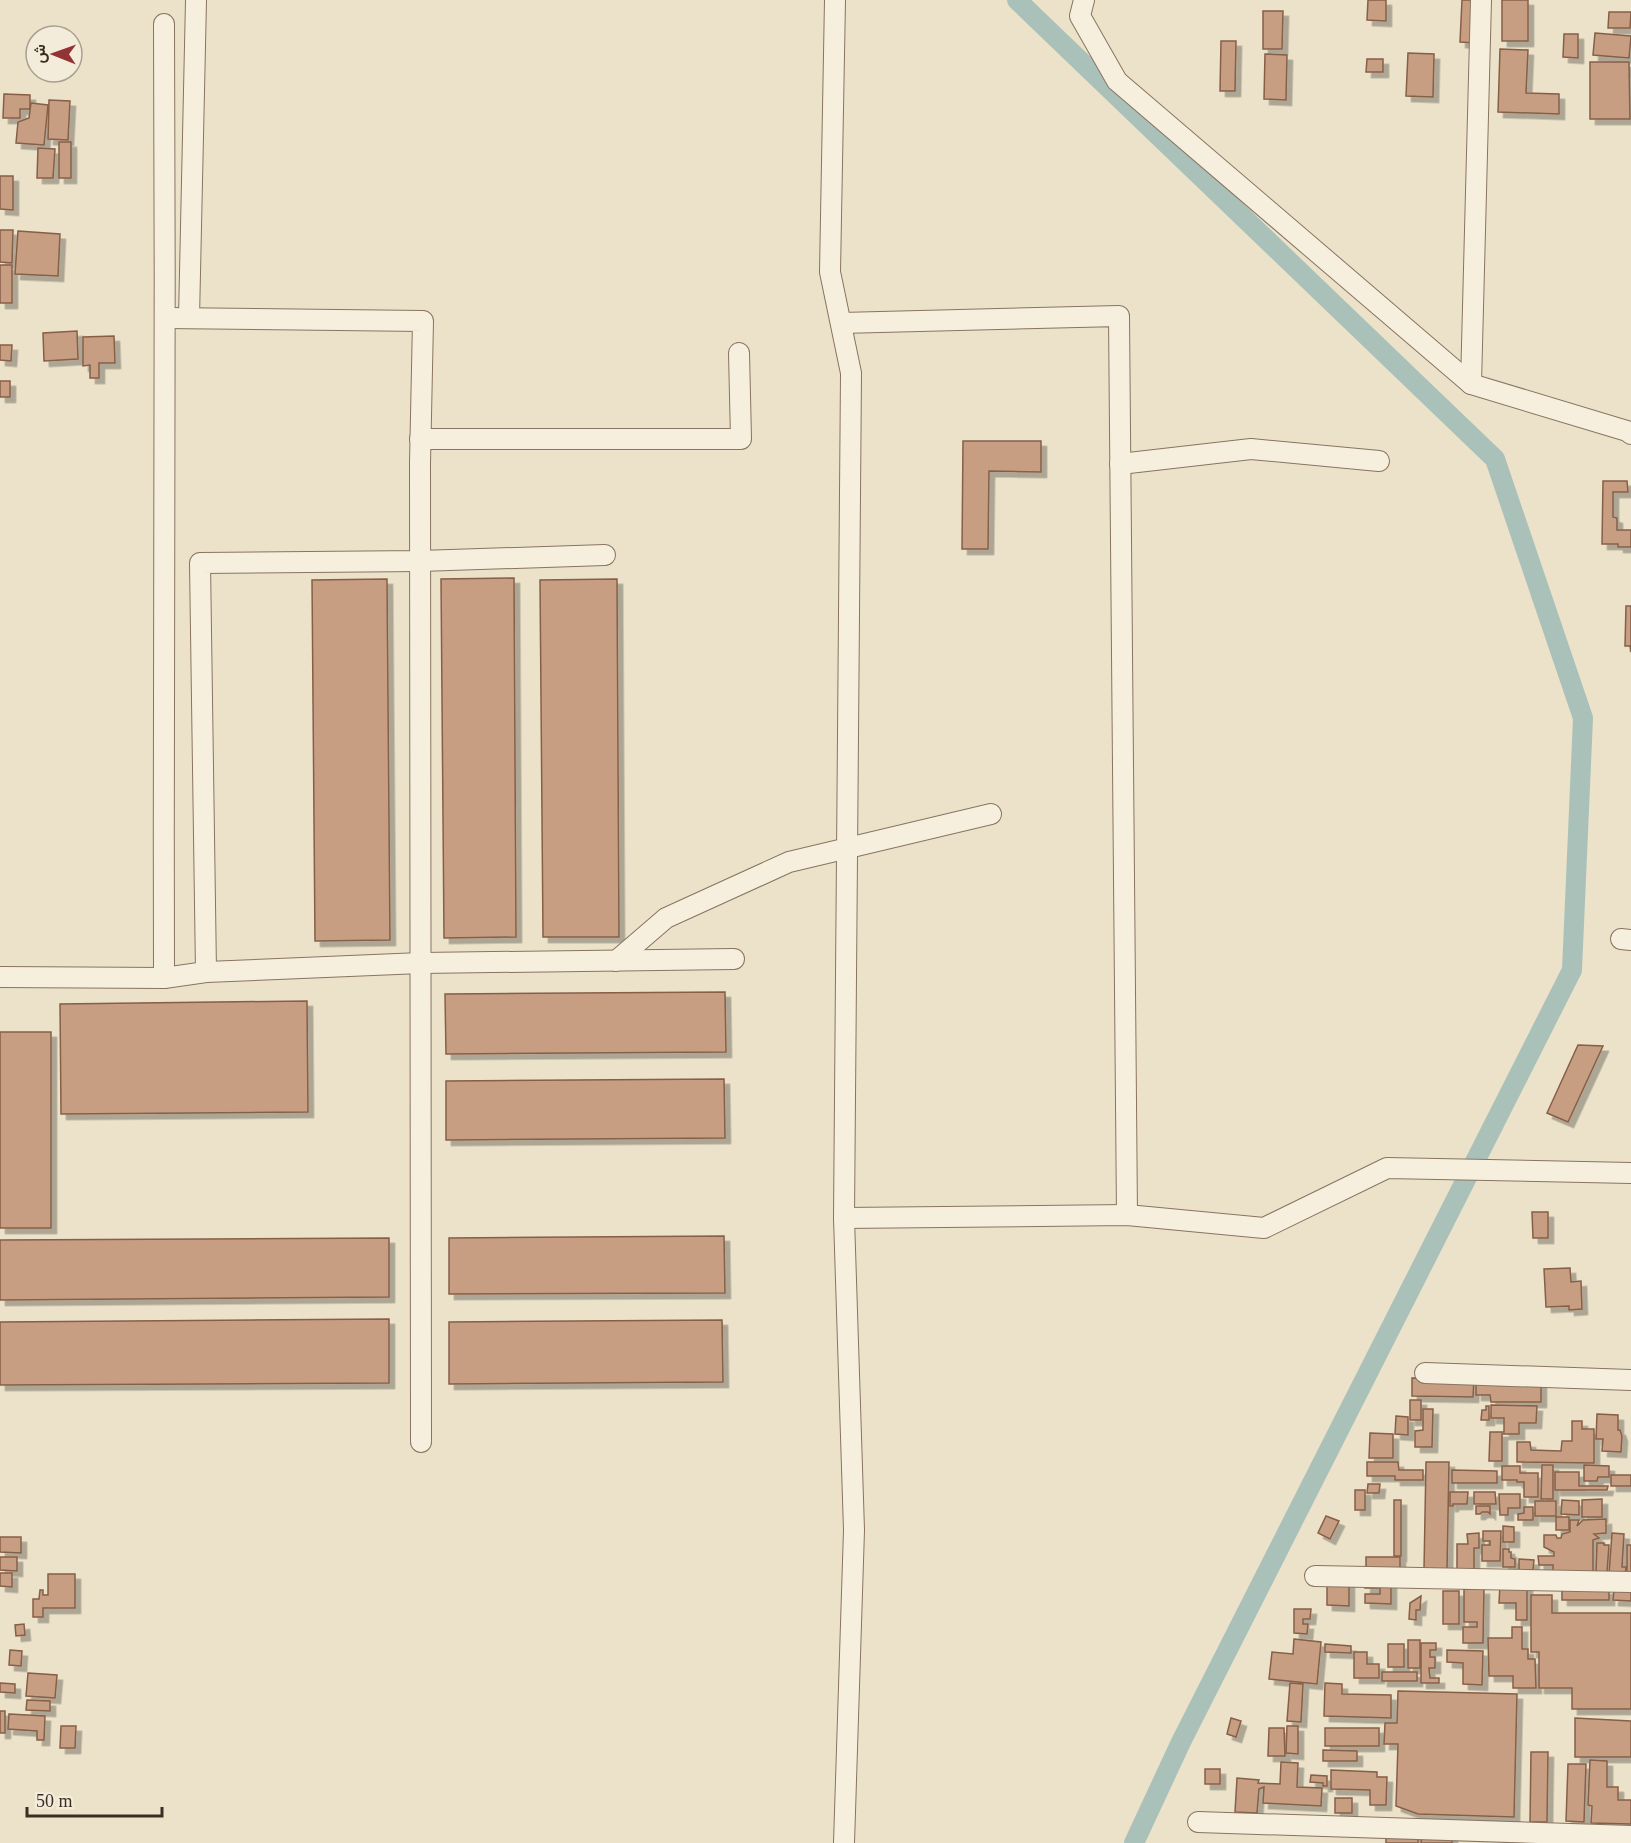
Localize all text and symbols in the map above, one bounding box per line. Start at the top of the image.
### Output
north arrow [24,24,84,84]
text: ش [31,44,49,64]
scale bar [27,1780,162,1818]
text: 50 m [36,1791,73,1811]

